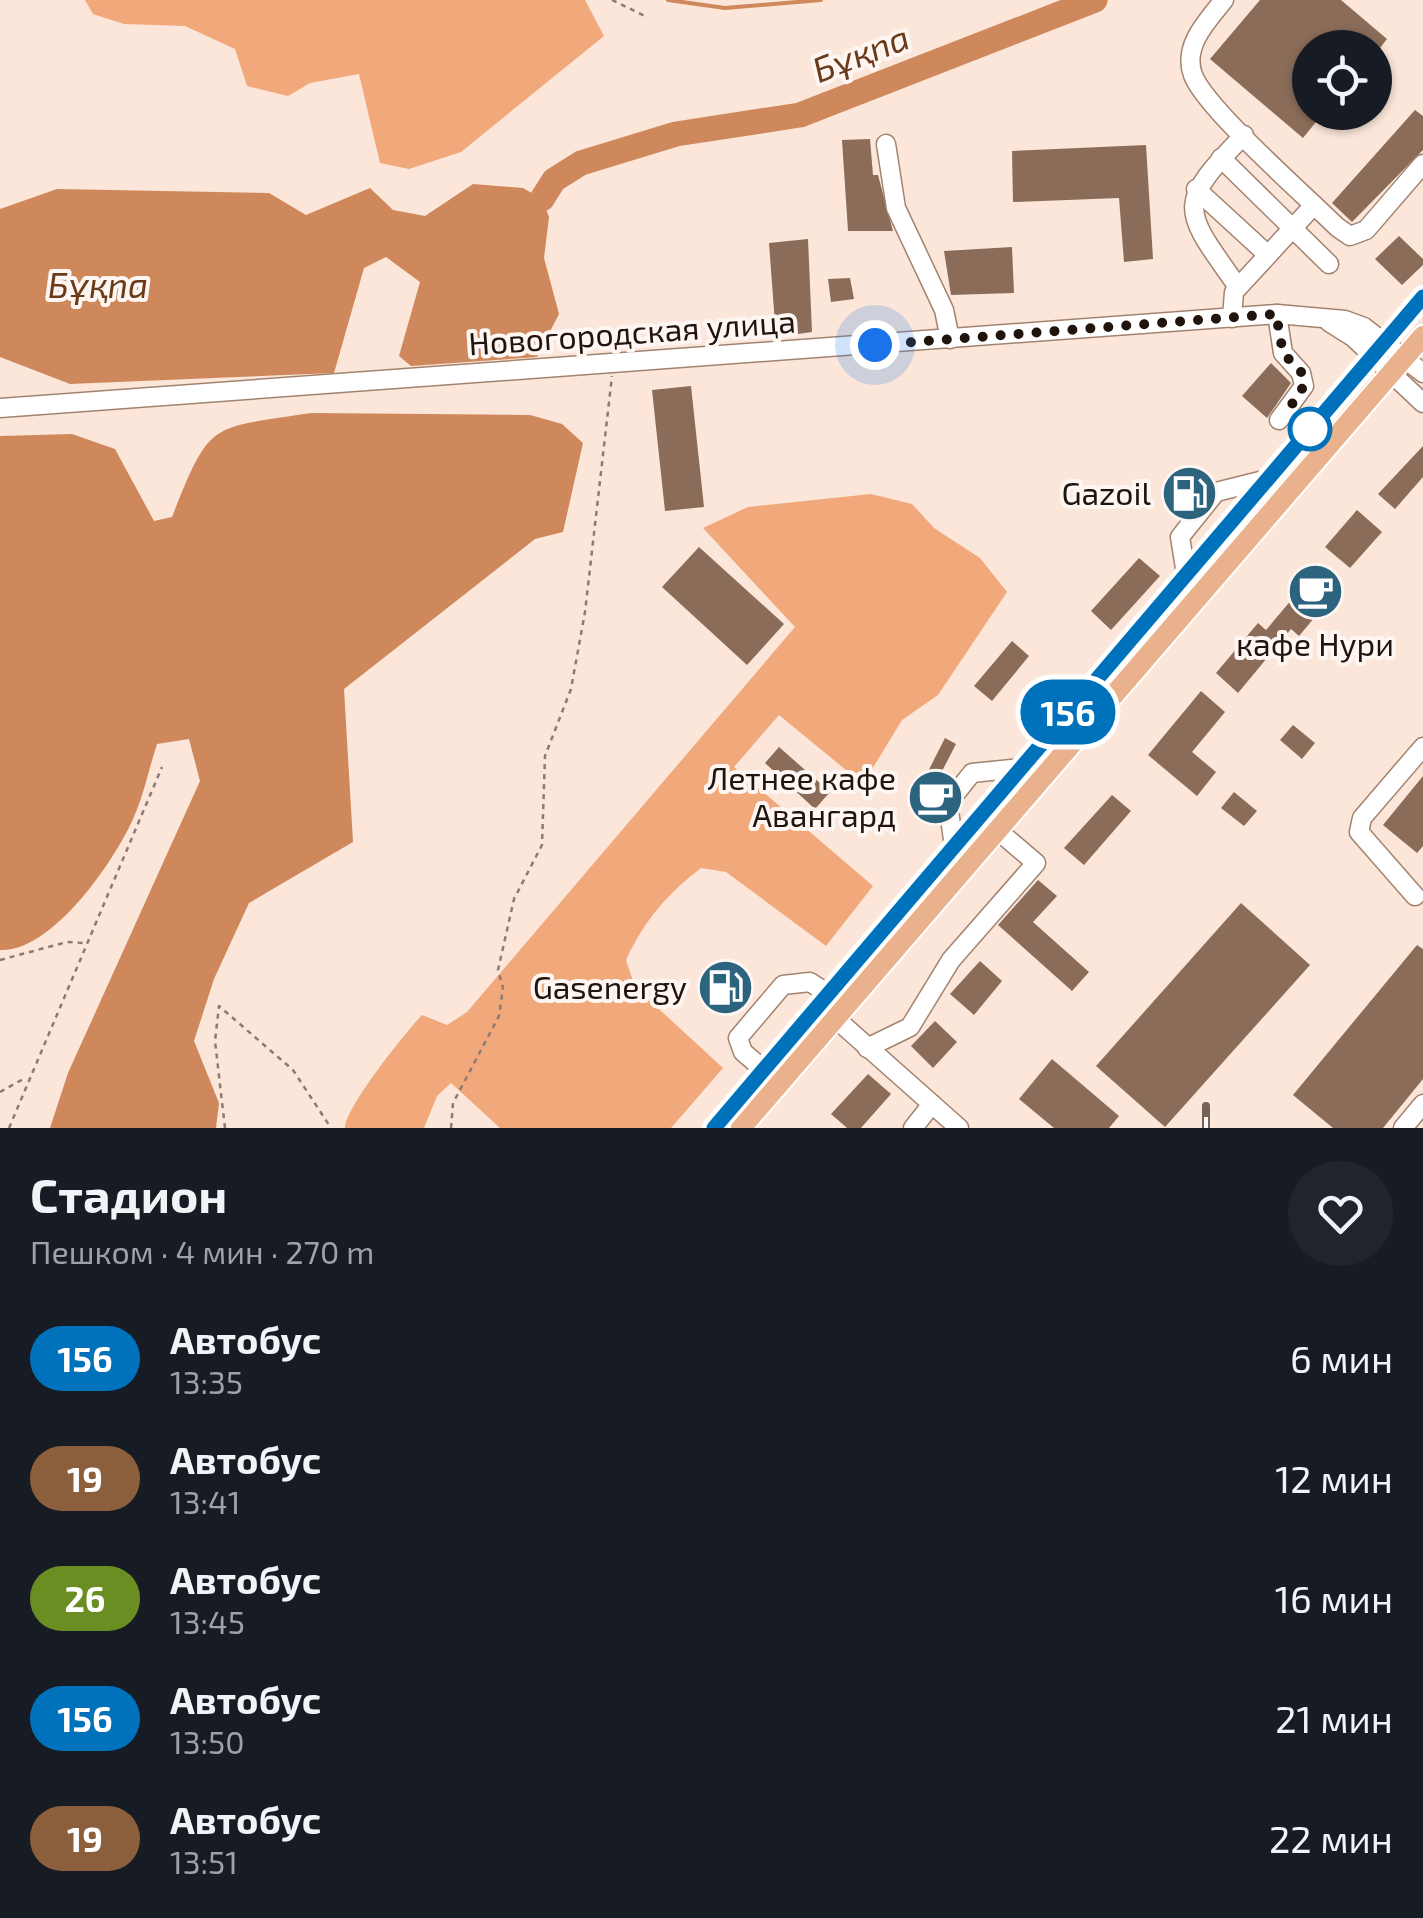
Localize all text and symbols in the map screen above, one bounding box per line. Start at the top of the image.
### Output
water label: Бұқпа [806,15,915,90]
map controls [1292,30,1392,130]
button: locate [1292,30,1392,130]
water label: Бұқпа [48,263,148,305]
street label: Новогородская улица [467,301,797,362]
your location [850,320,900,370]
unlabelled marker [1289,408,1331,450]
fuel station icon: Gazoil [1160,464,1220,524]
place label: Gazoil [1061,473,1151,511]
cafe icon: кафе Нури [1285,561,1345,621]
place label: кафе Нури [1236,624,1394,663]
line badge: 156 [1010,680,1126,744]
text: 156 [1040,691,1096,733]
place label: Летнее кафе Авангард [707,758,896,833]
cafe icon: Летнее кафе Авангард [905,767,965,827]
fuel station icon: Gasenergy [696,958,756,1018]
place label: Gasenergy [533,967,687,1005]
button: heart [1288,1161,1393,1266]
text: Стадион [30,1165,227,1223]
text: Пешком · 4 мин · 270 m [30,1232,374,1270]
text: Автобус [170,1316,321,1362]
text: 6 мин [1290,1335,1393,1381]
text: 156 [57,1337,113,1379]
text: 13:35 [170,1362,243,1400]
text: Автобус [170,1436,321,1482]
text: 12 мин [1275,1455,1393,1501]
text: 19 [67,1457,103,1499]
text: 13:41 [170,1482,241,1520]
text: Автобус [170,1556,321,1602]
text: 16 мин [1275,1575,1393,1621]
text: 26 [65,1577,106,1619]
text: 13:45 [170,1602,245,1640]
text: Автобус [170,1676,321,1722]
text: 21 мин [1275,1695,1393,1741]
text: 156 [57,1697,113,1739]
text: 13:50 [170,1722,245,1760]
text: Автобус [170,1796,321,1842]
text: 22 мин [1269,1815,1393,1861]
text: 19 [67,1817,103,1859]
text: 13:51 [170,1842,238,1880]

